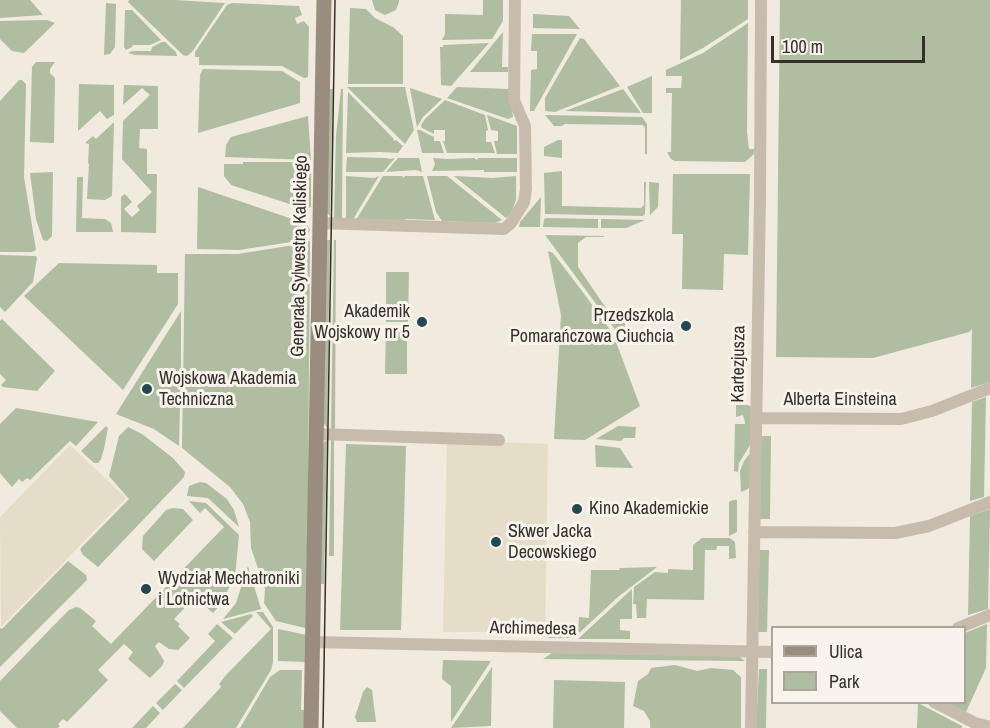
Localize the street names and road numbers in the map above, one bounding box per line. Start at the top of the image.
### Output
street label: Generała Sylwestra Kaliskiego [287,155,313,357]
street label: Kartezjusza [728,325,750,403]
street label: Alberta Einsteina [783,389,897,411]
street label: Archimedesa [489,617,577,641]

